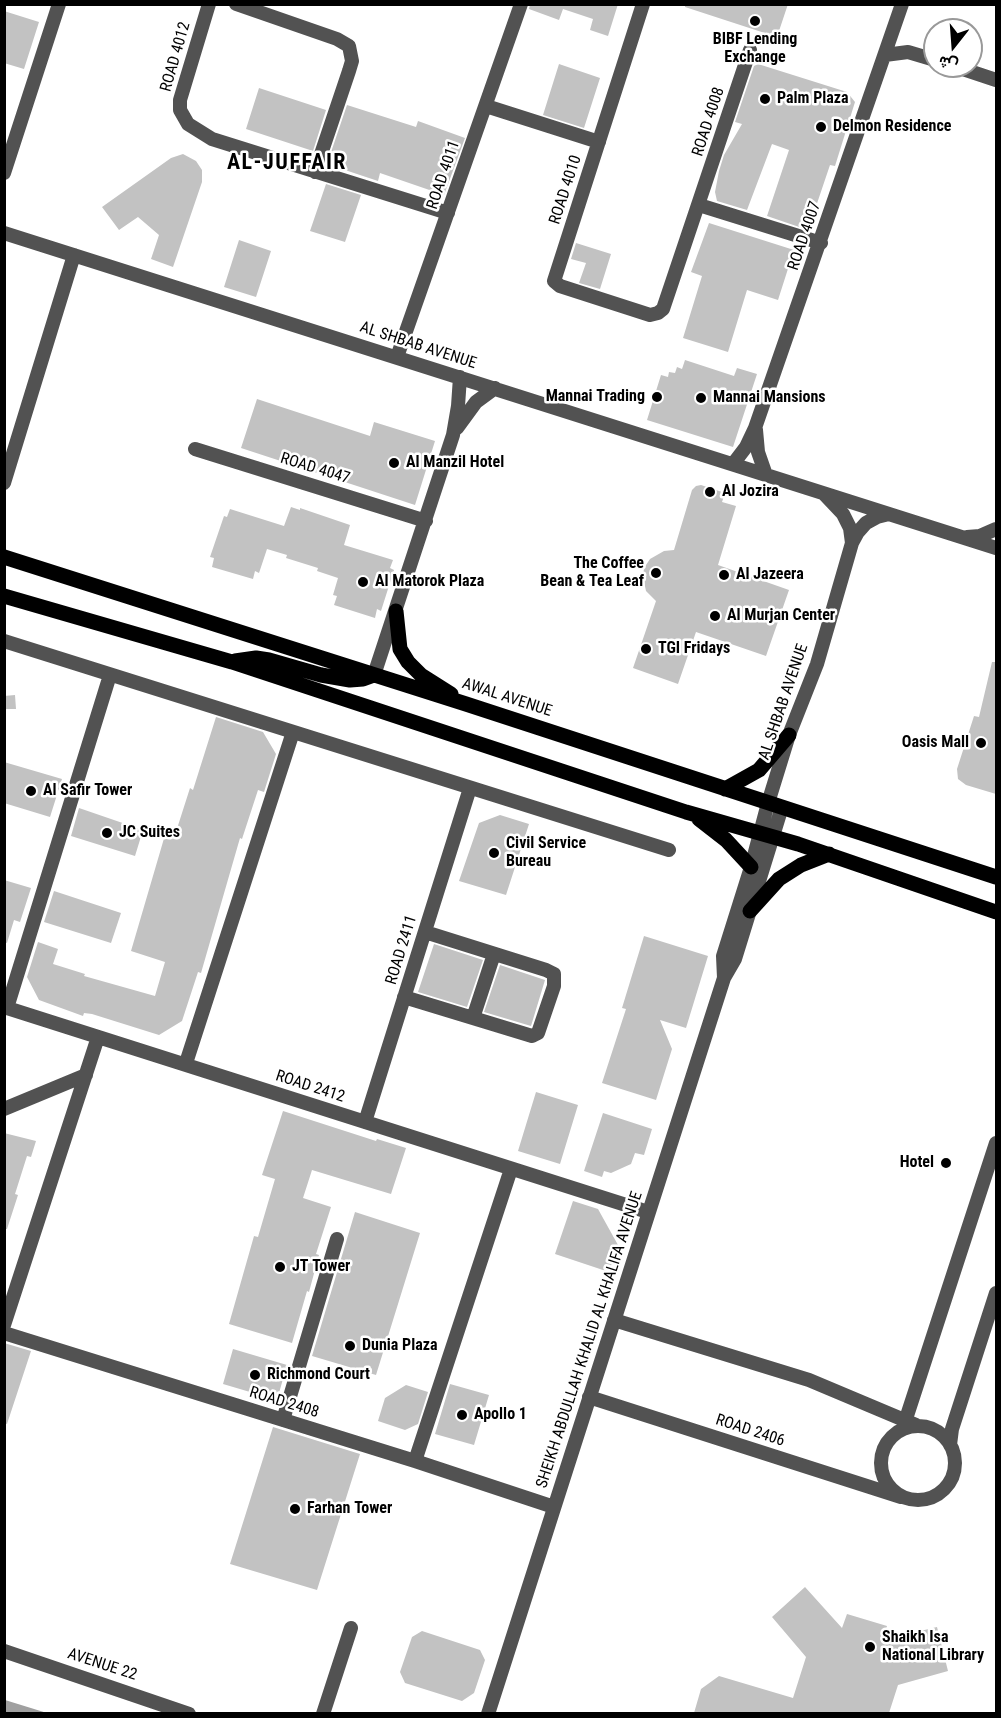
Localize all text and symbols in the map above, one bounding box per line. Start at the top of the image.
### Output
marker: BIBF Lending Exchange [748,14,762,28]
north arrow [923,18,983,78]
street label: ROAD 4012 [157,20,195,94]
place label: BIBF Lending Exchange [713,30,797,68]
text: ش [936,52,960,76]
street label: ROAD 4008 [689,85,729,159]
place label: Palm Plaza [777,89,849,109]
marker: Palm Plaza [758,92,772,106]
place label: Delmon Residence [833,117,951,137]
marker: Delmon Residence [814,120,828,134]
street label: ROAD 4011 [423,138,465,212]
district label: AL-JUFFAIR [227,150,347,176]
street label: ROAD 4010 [546,153,586,227]
street label: ROAD 4007 [784,199,826,273]
street label: AL SHBAB AVENUE [357,318,479,374]
place label: Mannai Trading [546,387,645,407]
place label: Mannai Mansions [713,388,826,408]
marker: Mannai Trading [650,390,664,404]
marker: Mannai Mansions [694,391,708,405]
street label: ROAD 4047 [278,449,352,489]
place label: Al Manzil Hotel [406,453,504,473]
marker: Al Manzil Hotel [387,456,401,470]
place label: Al Jozira [722,482,779,502]
marker: Al Jozira [703,485,717,499]
place label: The Coffee Bean & Tea Leaf [540,554,644,592]
place label: Al Jazeera [736,565,804,585]
marker: The Coffee Bean & Tea Leaf [649,566,663,580]
marker: Al Jazeera [717,568,731,582]
place label: Al Matorok Plaza [375,572,484,592]
marker: Al Matorok Plaza [356,575,370,589]
place label: Al Murjan Center [727,606,835,626]
marker: Al Murjan Center [708,609,722,623]
place label: TGI Fridays [658,639,730,659]
street label: AL SHBAB AVENUE [755,641,813,763]
marker: TGI Fridays [639,642,653,656]
street label: AWAL AVENUE [460,674,554,722]
place label: Oasis Mall [902,733,969,753]
marker: Oasis Mall [974,736,988,750]
place label: Al Safir Tower [43,781,132,801]
marker: Al Safir Tower [24,784,38,798]
place label: JC Suites [119,823,180,843]
marker: JC Suites [100,826,114,840]
place label: Civil Service Bureau [506,834,586,872]
marker: Civil Service Bureau [487,846,501,860]
street label: ROAD 2411 [382,913,422,987]
street label: ROAD 2412 [273,1067,347,1107]
place label: Hotel [900,1153,934,1173]
marker: Hotel [939,1156,953,1170]
street label: SHEIKH ABDULLAH KHALID AL KHALIFA AVENUE [533,1189,647,1491]
place label: JT Tower [292,1257,350,1277]
marker: JT Tower [273,1260,287,1274]
place label: Dunia Plaza [362,1336,437,1356]
marker: Dunia Plaza [343,1339,357,1353]
place label: Richmond Court [267,1365,370,1385]
marker: Richmond Court [248,1368,262,1382]
street label: ROAD 2408 [247,1383,321,1423]
place label: Apollo 1 [474,1405,527,1425]
marker: Apollo 1 [455,1408,469,1422]
street label: ROAD 2406 [713,1411,787,1451]
place label: Farhan Tower [307,1499,392,1519]
marker: Farhan Tower [288,1502,302,1516]
place label: Shaikh Isa National Library [882,1628,984,1666]
marker: Shaikh Isa National Library [863,1640,877,1654]
street label: AVENUE 22 [65,1645,139,1685]

